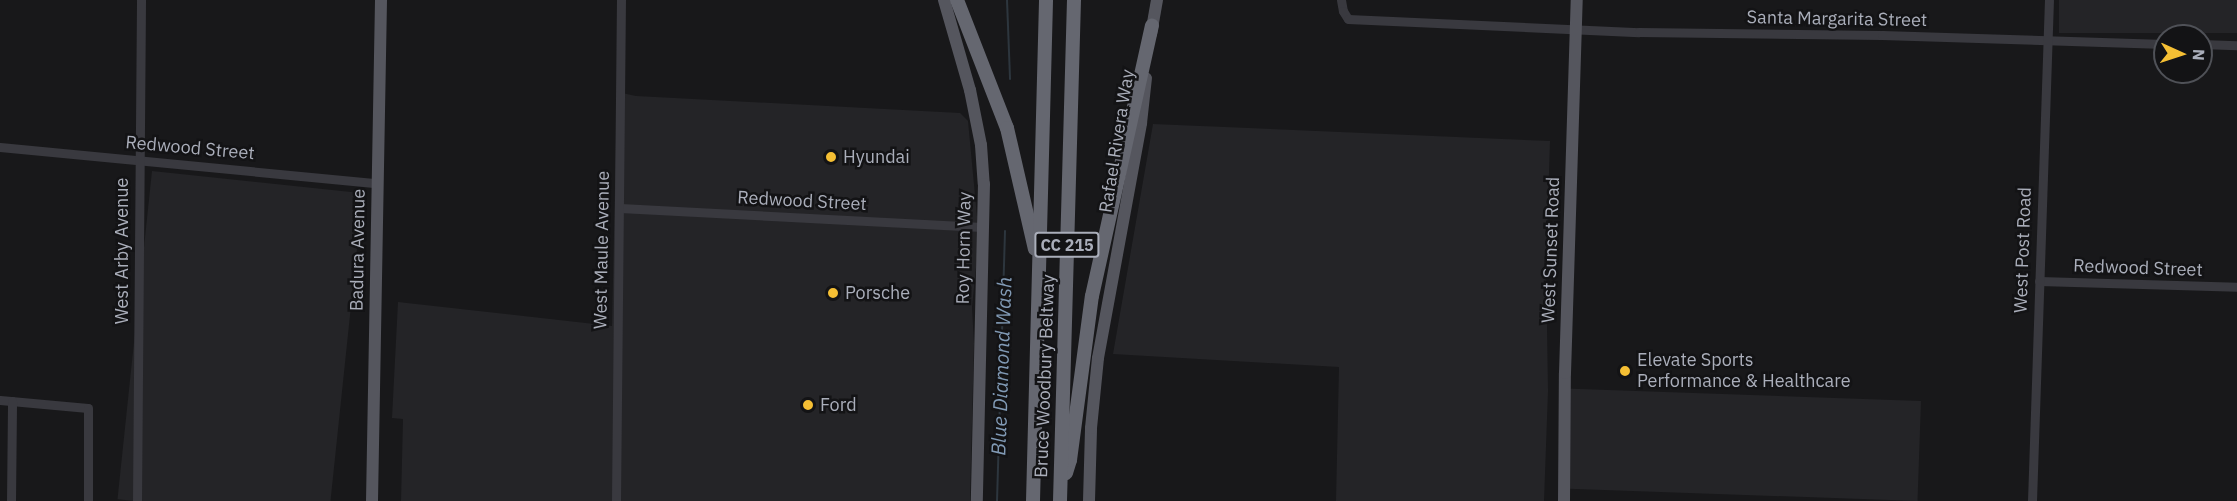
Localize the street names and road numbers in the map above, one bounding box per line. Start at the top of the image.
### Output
street label: Santa Margarita Street [1747,7,1927,31]
street label: Rafael Rivera Way [1095,68,1139,214]
street label: Redwood Street [125,132,255,164]
street label: West Maule Avenue [590,171,614,329]
street label: West Sunset Road [1538,176,1564,324]
street label: West Arby Avenue [111,178,133,324]
street label: Redwood Street [737,187,867,215]
street label: West Post Road [2010,187,2036,313]
street label: Badura Avenue [346,189,370,311]
street label: Roy Horn Way [952,191,976,305]
road number: CC 215 [1034,232,1100,258]
street label: Redwood Street [2073,255,2203,281]
street label: Bruce Woodbury Beltway [1031,274,1059,478]

